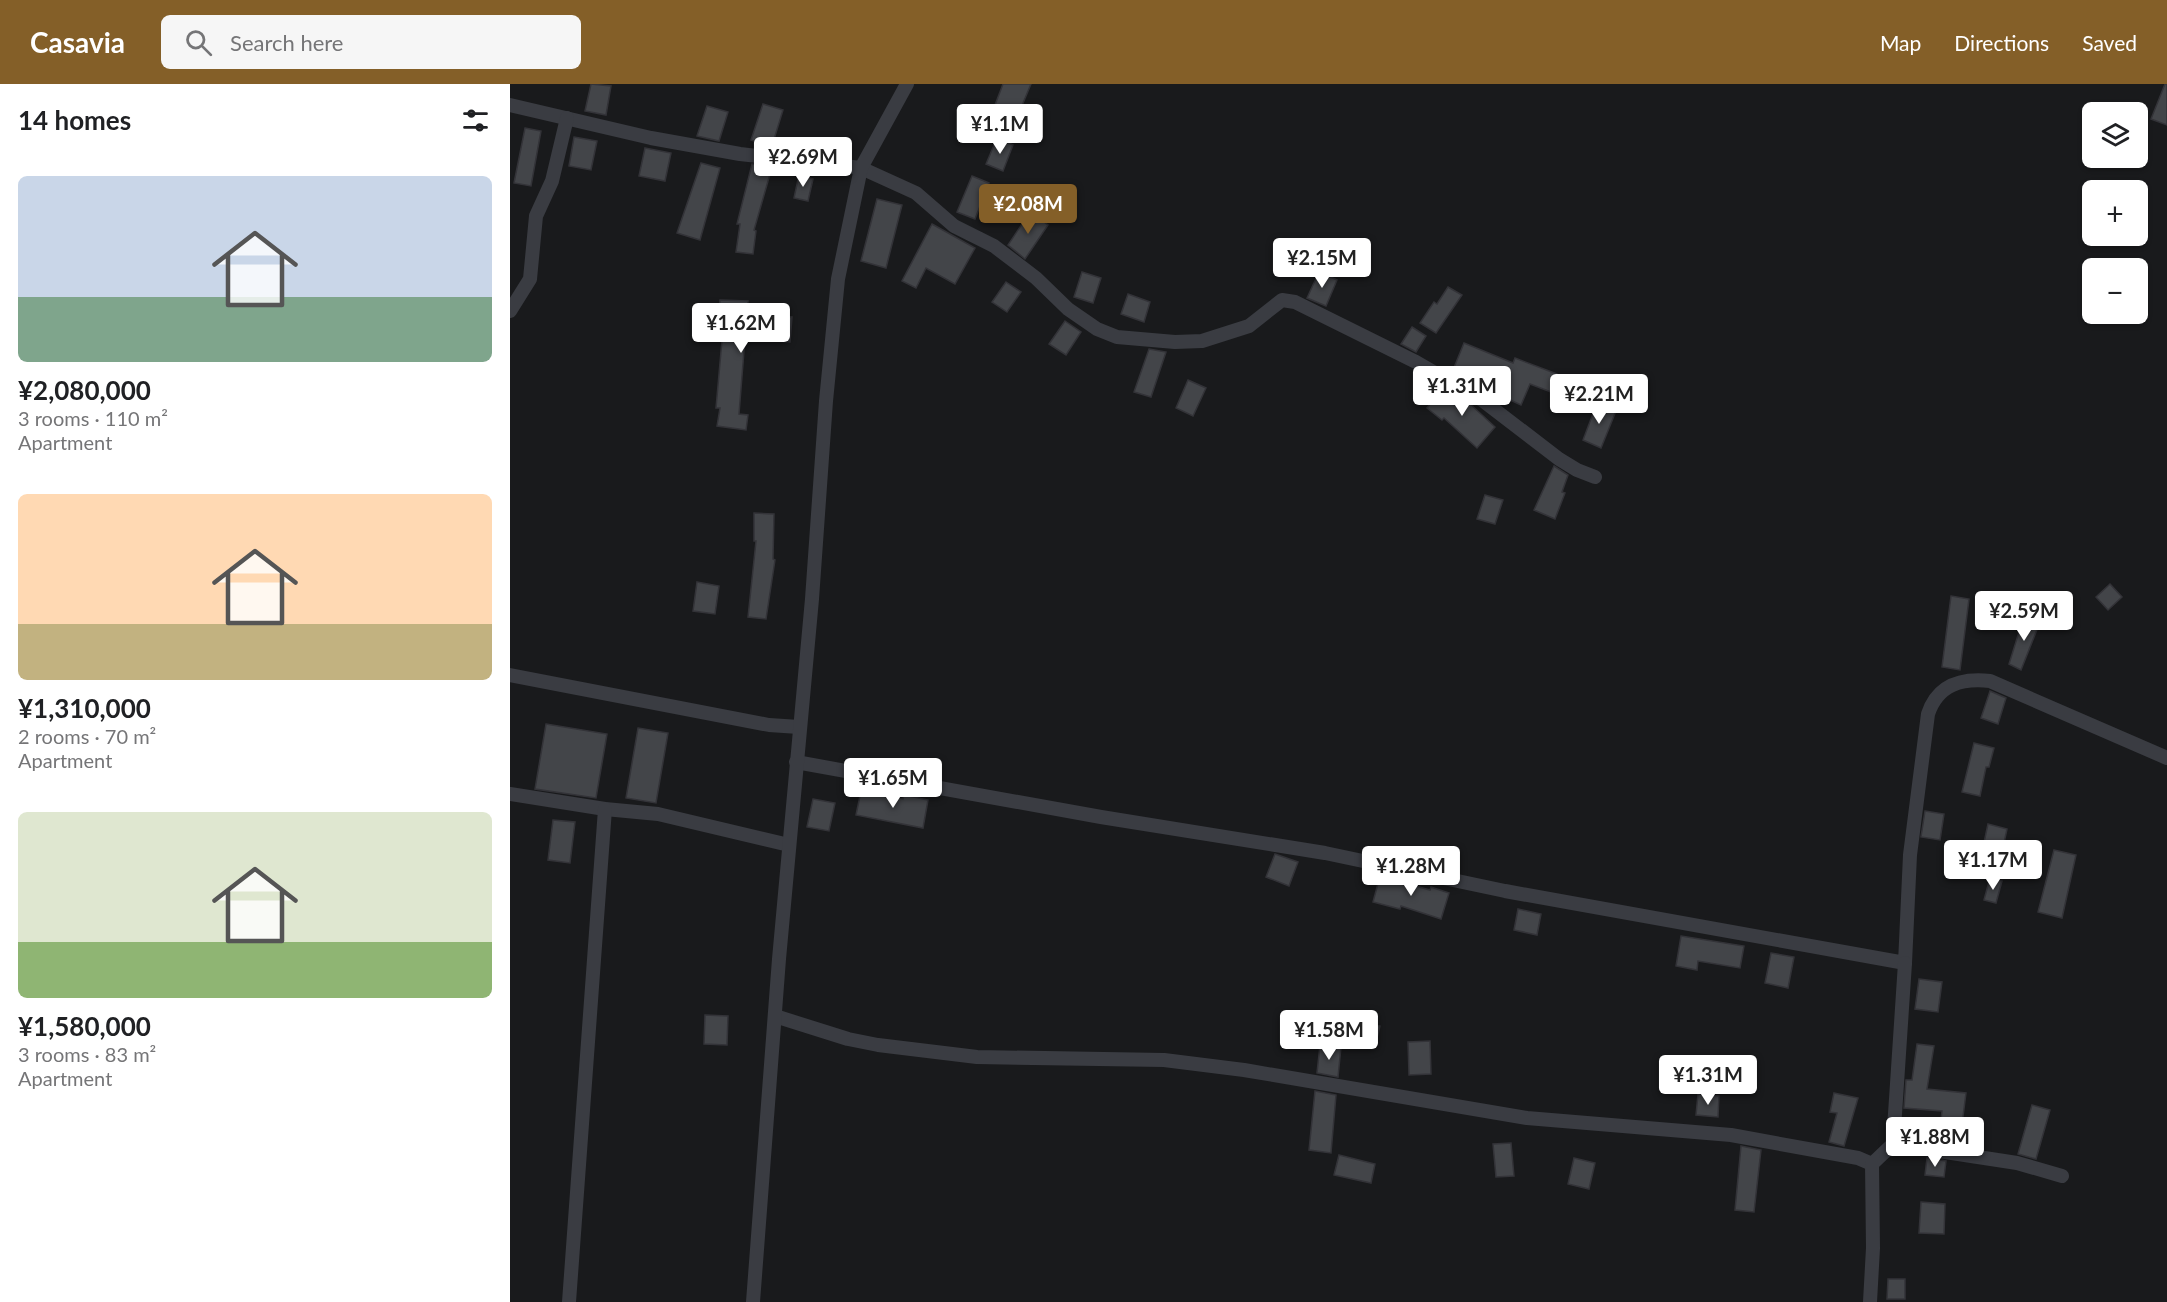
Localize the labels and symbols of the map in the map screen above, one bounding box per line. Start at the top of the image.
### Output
pin: ¥1.1M [958,104,1042,155]
pin: ¥2.69M [754,137,852,188]
pin: ¥2.08M [979,184,1077,235]
pin: ¥2.15M [1273,238,1371,289]
pin: ¥1.62M [692,303,790,354]
pin: ¥1.31M [1413,366,1511,417]
pin: ¥2.21M [1550,374,1648,425]
pin: ¥2.59M [1975,591,2073,642]
pin: ¥1.65M [844,758,942,809]
pin: ¥1.17M [1944,840,2042,891]
pin: ¥1.28M [1362,846,1460,897]
pin: ¥1.58M [1280,1010,1378,1061]
pin: ¥1.31M [1659,1055,1757,1106]
pin: ¥1.88M [1886,1117,1984,1168]

